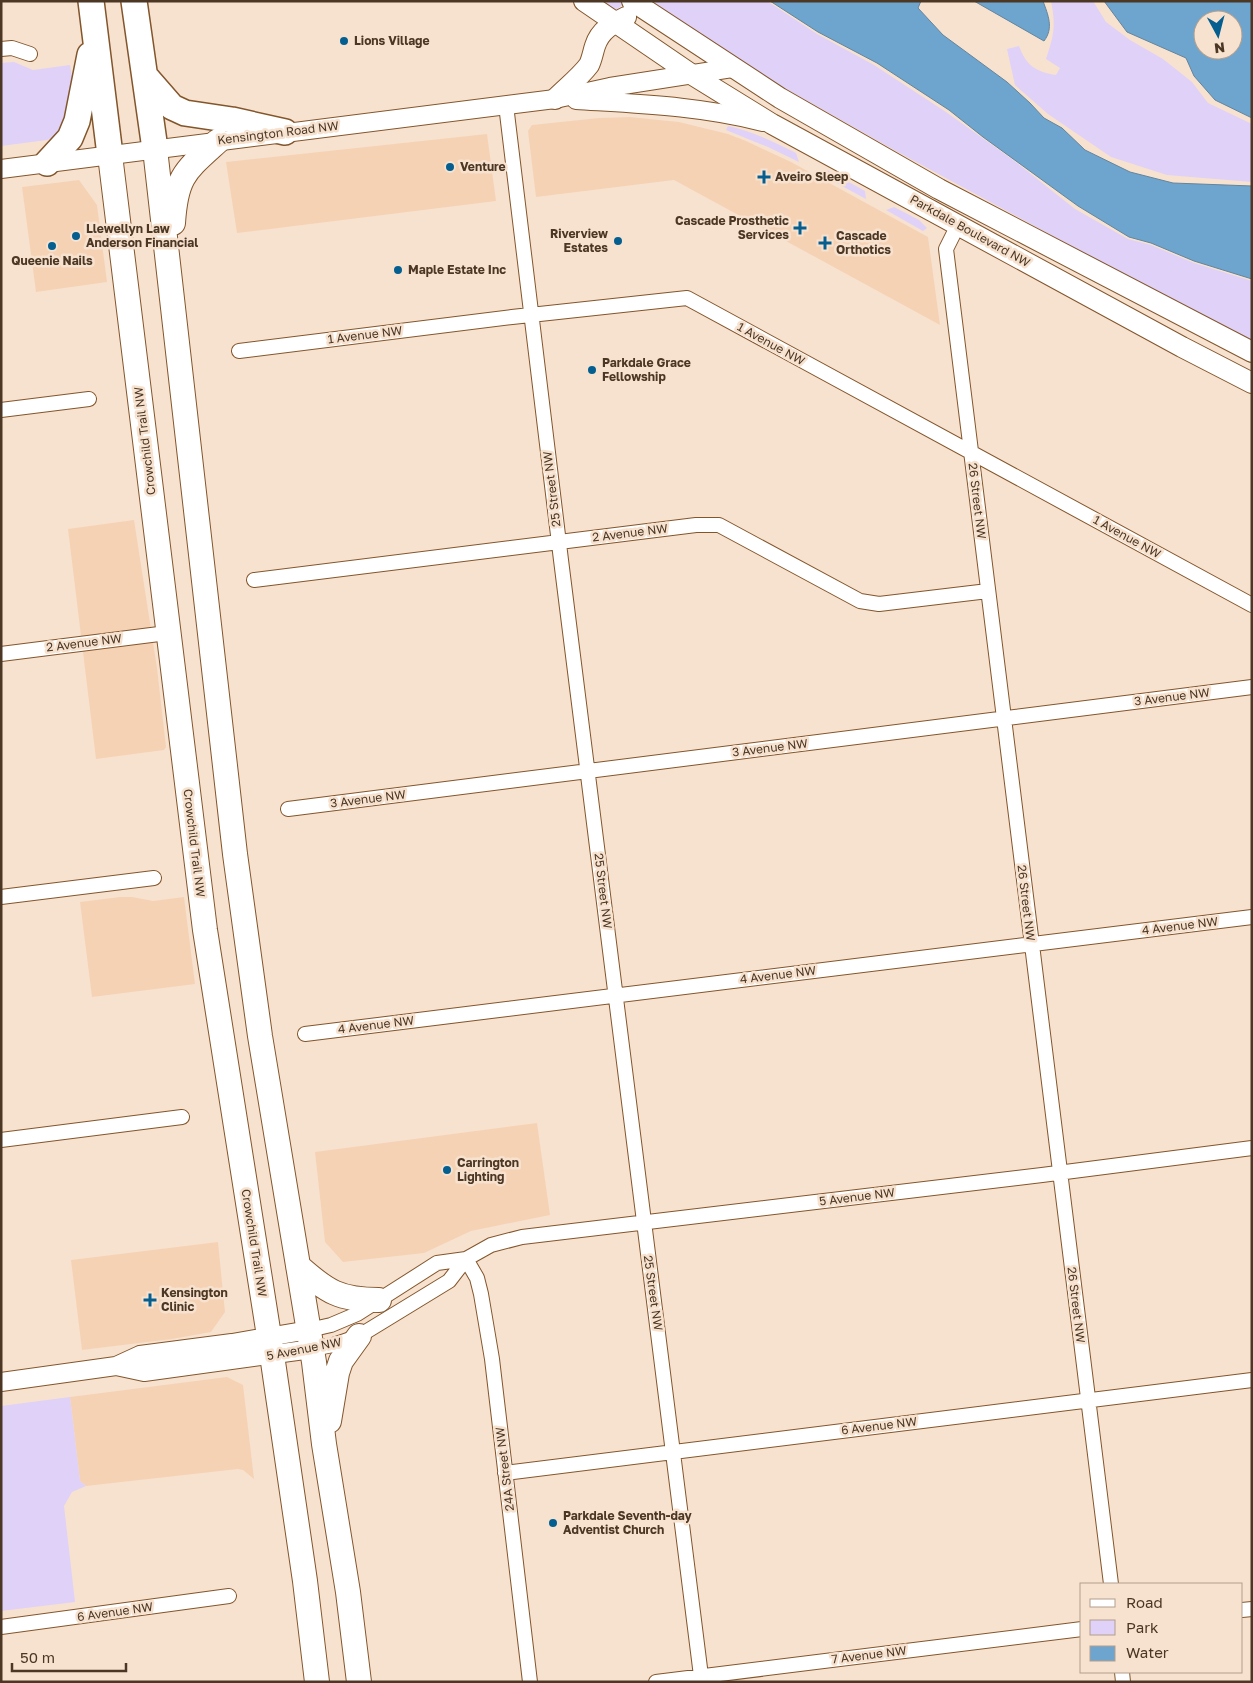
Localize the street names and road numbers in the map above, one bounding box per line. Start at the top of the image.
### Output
street label: Kensington Road NW [216,118,340,147]
street label: Parkdale Boulevard NW [907,191,1033,270]
street label: 1 Avenue NW [735,319,808,368]
street label: 1 Avenue NW [327,322,403,347]
street label: Crowchild Trail NW [130,386,159,496]
street label: 25 Street NW [539,450,564,528]
street label: 26 Street NW [965,462,990,540]
street label: 1 Avenue NW [1091,512,1164,561]
street label: 2 Avenue NW [591,520,669,545]
street label: 2 Avenue NW [45,630,123,655]
street label: 3 Avenue NW [1133,684,1211,709]
street label: 3 Avenue NW [731,735,809,760]
street label: 3 Avenue NW [329,786,407,811]
street label: Crowchild Trail NW [180,788,209,898]
street label: 25 Street NW [591,852,616,930]
street label: 26 Street NW [1014,864,1039,942]
street label: 4 Avenue NW [1141,913,1219,938]
street label: 4 Avenue NW [739,962,817,987]
street label: 4 Avenue NW [337,1012,415,1037]
street label: 5 Avenue NW [818,1184,896,1209]
street label: Crowchild Trail NW [239,1188,271,1298]
street label: 25 Street NW [641,1254,666,1332]
street label: 26 Street NW [1064,1266,1089,1344]
street label: 5 Avenue NW [265,1334,343,1363]
street label: 6 Avenue NW [840,1413,918,1438]
street label: 24A Street NW [492,1426,517,1512]
street label: 6 Avenue NW [76,1599,154,1624]
street label: 7 Avenue NW [831,1642,908,1667]

